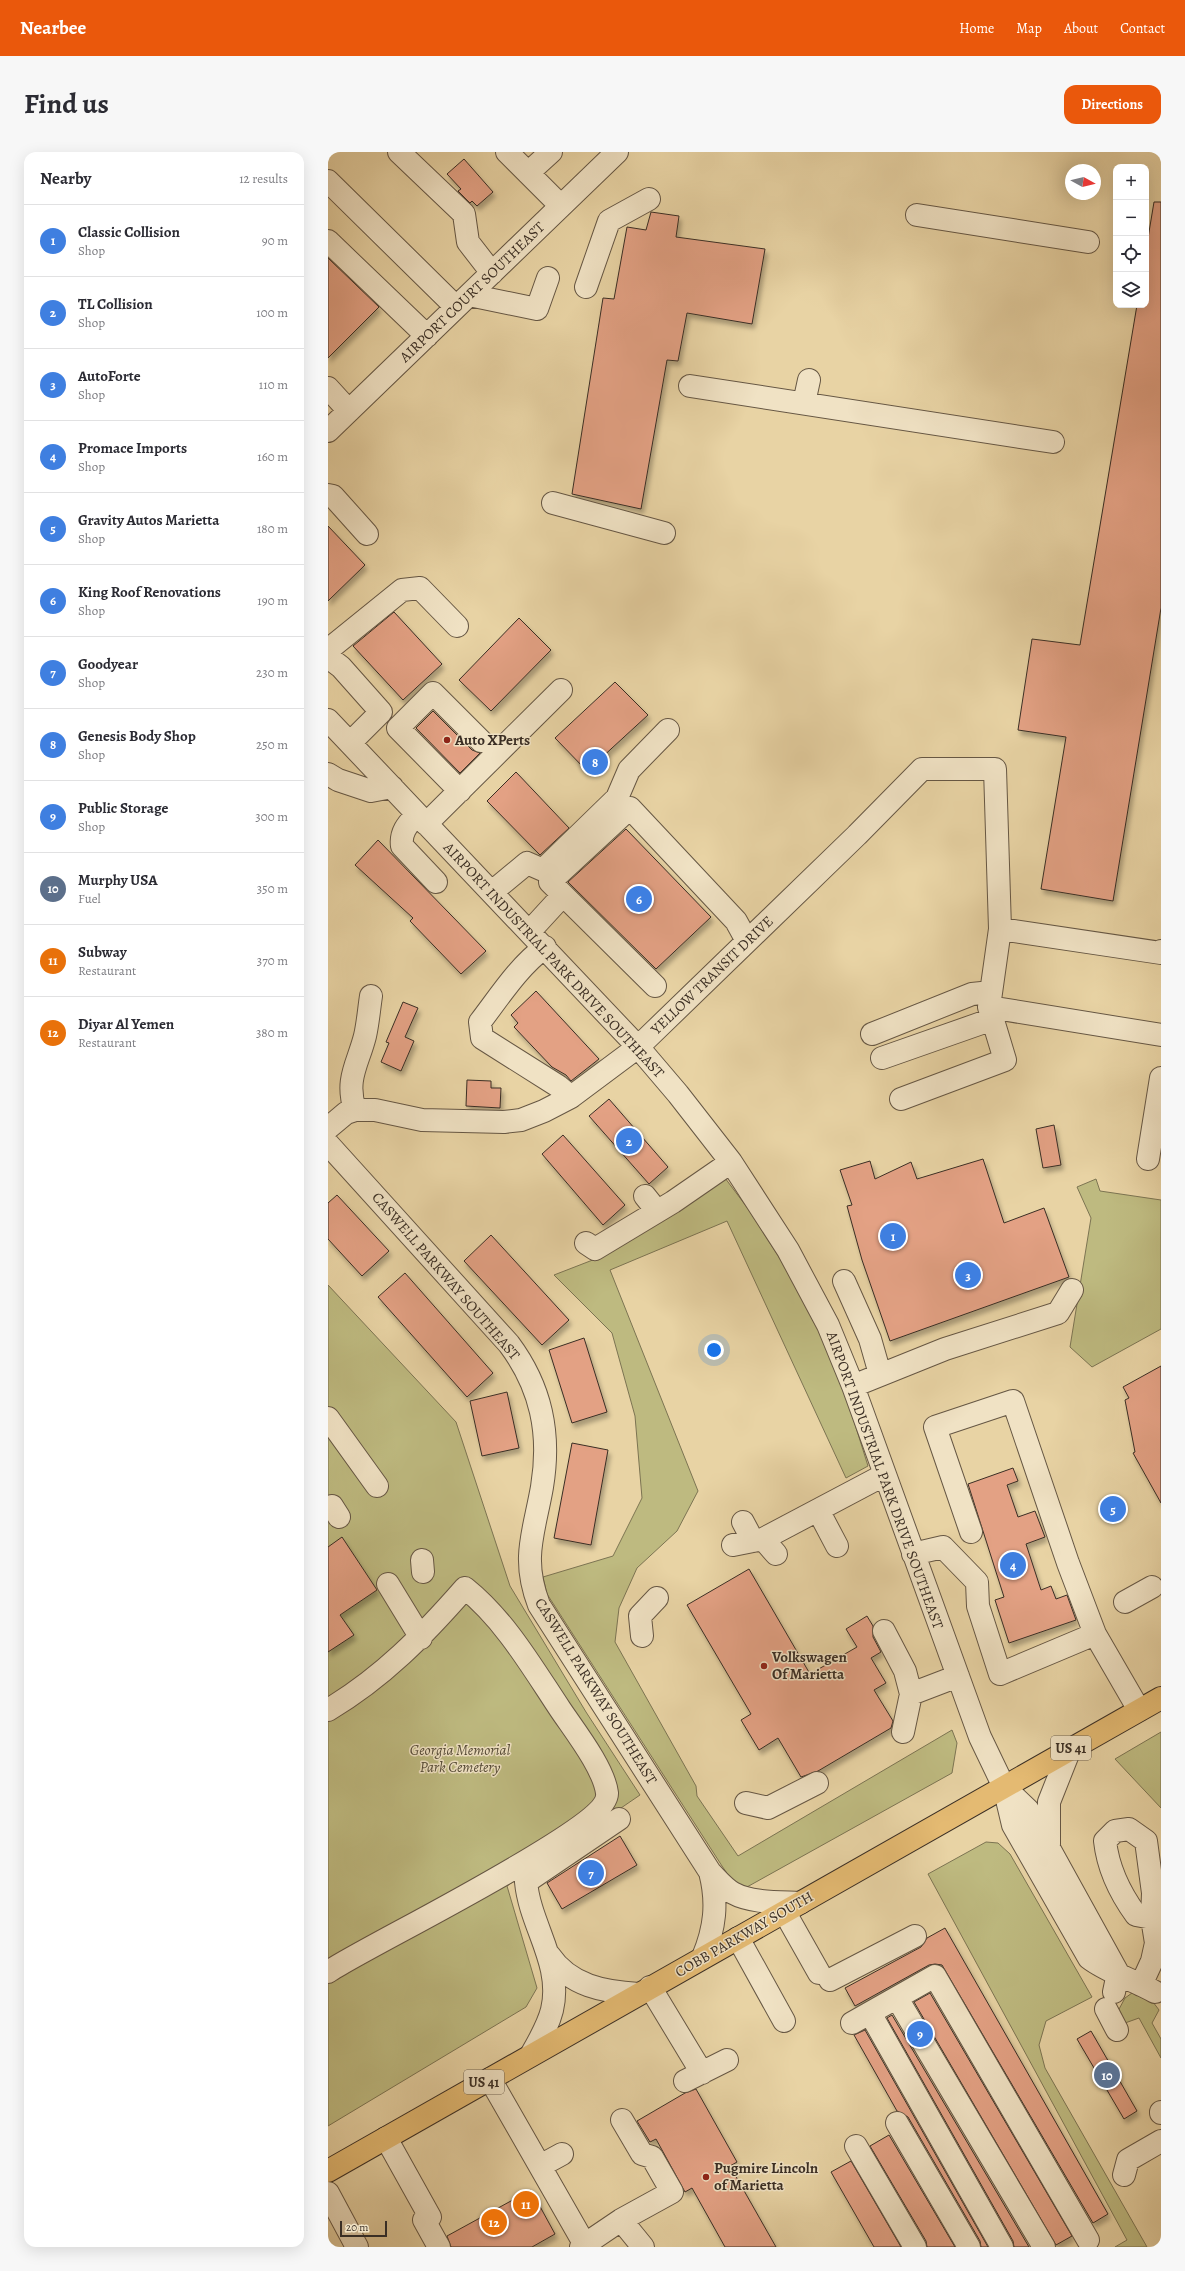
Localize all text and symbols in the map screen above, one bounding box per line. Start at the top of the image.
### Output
text: Nearbee [20,15,86,41]
text: Home [959,19,994,38]
text: Map [1016,19,1042,38]
text: About [1064,19,1098,38]
text: Contact [1120,19,1165,38]
text: Find us [24,85,109,123]
button: Directions [1064,85,1161,124]
north arrow [1065,164,1101,200]
map controls [1113,164,1149,308]
button: + [1113,164,1149,200]
text: Nearby [40,167,91,190]
text: 12 results [239,170,288,187]
button: − [1113,200,1149,236]
street label: AIRPORT COURT SOUTHEAST [394,217,549,367]
text: Classic Collision [78,222,180,242]
text: 1 [51,232,55,249]
text: 90 m [262,232,288,249]
button: locate [1113,236,1149,272]
text: Shop [78,242,105,259]
button: layers [1113,272,1149,308]
text: TL Collision [78,294,153,314]
text: 2 [50,304,56,321]
text: 100 m [256,304,288,321]
text: Shop [78,314,105,331]
text: AutoForte [78,366,141,386]
text: 3 [50,376,56,393]
text: 110 m [259,376,288,393]
text: Shop [78,386,105,403]
text: Promace Imports [78,438,187,458]
text: 4 [50,448,56,465]
text: 160 m [257,448,288,465]
text: Shop [78,458,105,475]
text: Gravity Autos Marietta [78,510,220,530]
text: 5 [50,520,56,537]
text: 180 m [257,520,288,537]
text: Shop [78,530,105,547]
text: King Roof Renovations [78,582,221,602]
text: 6 [50,592,56,609]
text: 190 m [257,592,288,609]
text: Shop [78,602,105,619]
text: Goodyear [78,654,138,674]
text: 7 [50,664,56,681]
text: 230 m [256,664,288,681]
text: Shop [78,674,105,691]
text: Genesis Body Shop [78,726,196,746]
place label: Auto XPerts [454,730,530,750]
marker: Auto XPerts [442,735,452,745]
text: 8 [50,736,56,753]
text: 250 m [256,736,288,753]
text: Shop [78,746,105,763]
pin: 8 [582,747,608,777]
text: Public Storage [78,798,169,818]
text: 9 [50,808,56,825]
text: 300 m [255,808,288,825]
text: Shop [78,818,105,835]
street label: AIRPORT INDUSTRIAL PARK DRIVE SOUTHEAST [438,837,669,1083]
text: Murphy USA [78,870,158,890]
text: 10 [47,880,59,897]
text: 350 m [257,880,288,897]
pin: 6 [626,884,652,914]
text: Fuel [78,890,101,907]
street label: YELLOW TRANSIT DRIVE [646,911,778,1040]
text: Subway [78,942,127,962]
text: 11 [48,952,58,969]
text: 370 m [257,952,288,969]
text: Restaurant [78,962,136,979]
text: Diyar Al Yemen [78,1014,174,1034]
text: 12 [48,1024,58,1041]
text: 380 m [256,1024,288,1041]
text: Restaurant [78,1034,136,1051]
pin: 2 [616,1126,642,1156]
street label: CASWELL PARKWAY SOUTHEAST [367,1188,525,1365]
pin: 1 [880,1221,906,1251]
pin: 3 [955,1260,981,1290]
street label: AIRPORT INDUSTRIAL PARK DRIVE SOUTHEAST [821,1327,949,1632]
your location [704,1340,724,1360]
pin: 5 [1100,1494,1126,1524]
pin: 4 [1000,1550,1026,1580]
street label: CASWELL PARKWAY SOUTHEAST [530,1594,662,1789]
place label: Volkswagen Of Marietta [771,1647,848,1684]
marker: Volkswagen Of Marietta [759,1661,769,1671]
road number: US 41 [1051,1736,1091,1760]
park label: Georgia Memorial Park Cemetery [410,1740,510,1777]
pin: 7 [578,1858,604,1888]
street label: COBB PARKWAY SOUTH [671,1886,817,1982]
pin: 9 [907,2019,933,2049]
pin: 10 [1094,2060,1120,2090]
road number: US 41 [464,2070,504,2094]
place label: Pugmire Lincoln of Marietta [714,2158,819,2195]
marker: Pugmire Lincoln of Marietta [701,2172,711,2182]
pin: 11 [513,2189,539,2219]
pin: 12 [481,2207,507,2237]
scale bar [340,2219,387,2238]
text: 20 m [346,2220,368,2235]

